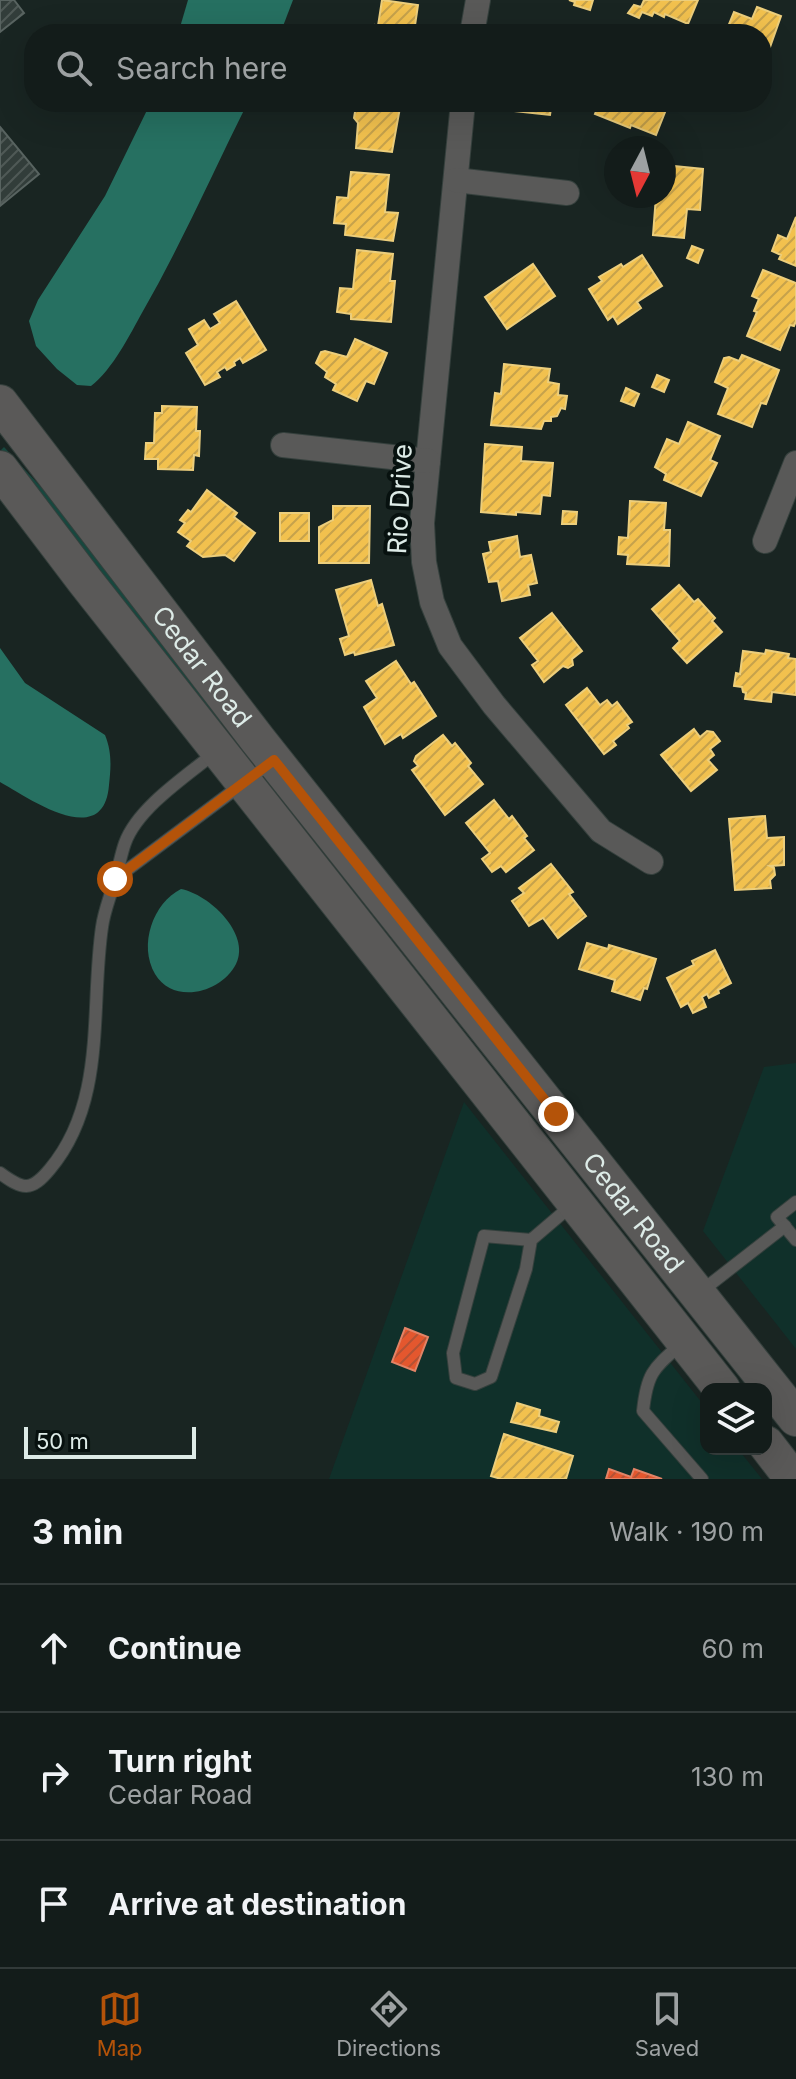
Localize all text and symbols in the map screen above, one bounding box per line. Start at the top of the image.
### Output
search box [24,24,772,112]
icon: search [52,46,96,90]
text: Search here [116,50,288,86]
north arrow [604,136,676,208]
street label: Rio Drive [381,443,418,555]
street label: Cedar Road [146,600,258,733]
route start [97,861,133,897]
route end [538,1096,574,1132]
street label: Cedar Road [577,1146,691,1279]
map controls [700,1383,772,1455]
button: layers [700,1383,772,1455]
scale bar [24,1423,196,1459]
text: 50 m [36,1428,89,1454]
text: 3 min [32,1511,123,1552]
text: Walk · 190 m [609,1516,764,1547]
icon: ahead [32,1626,76,1670]
text: Continue [108,1630,242,1666]
text: 60 m [701,1633,764,1664]
text: Turn right [108,1743,252,1779]
icon: right [32,1754,76,1798]
text: 130 m [691,1761,764,1792]
text: Cedar Road [108,1779,253,1810]
icon: arrive [32,1882,76,1926]
text: Arrive at destination [108,1886,406,1922]
tab: Map [97,1987,143,2061]
tab: Directions [336,1987,441,2061]
tab: Saved [635,1987,699,2061]

